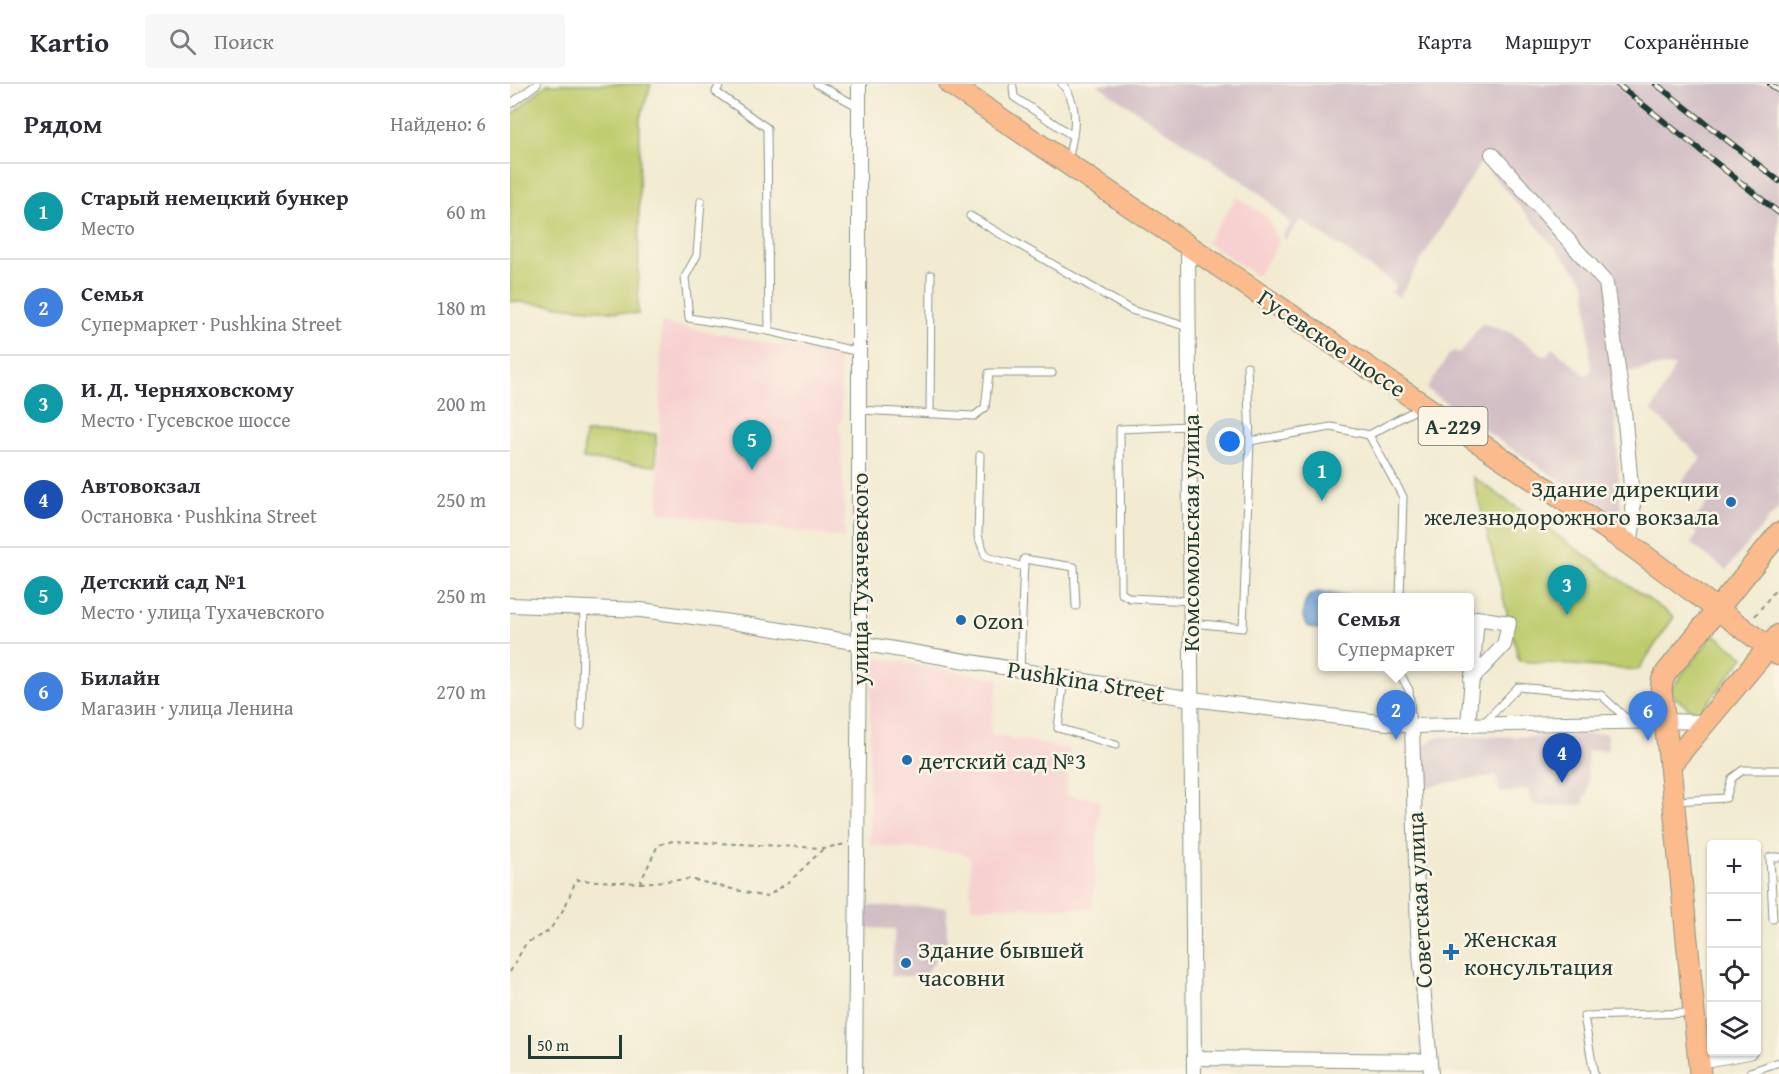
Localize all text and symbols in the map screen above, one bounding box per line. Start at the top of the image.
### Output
search box [145,14,565,68]
text: Kartio [30,21,109,62]
icon: search [166,25,199,58]
text: Поиск [214,25,274,57]
text: Карта [1418,26,1472,57]
text: Маршрут [1505,26,1591,57]
text: Сохранённые [1624,26,1749,57]
text: Рядом [24,104,102,143]
text: Найдено: 6 [390,109,486,138]
text: Старый немецкий бункер [81,181,348,213]
text: 1 [38,197,49,226]
text: 60 m [446,197,486,226]
text: Место [81,213,135,242]
text: Семья [81,277,144,309]
street label: Гусевское шоссе [1251,280,1413,406]
text: 2 [38,293,49,322]
text: 180 m [436,293,486,322]
text: Супермаркет · Pushkina Street [81,309,342,338]
text: И. Д. Черняховскому [81,373,294,405]
text: 3 [38,389,49,418]
text: 200 m [436,389,486,418]
text: Место · Гусевское шоссе [81,405,291,434]
road number: А-229 [1418,407,1488,445]
street label: Комсомольская улица [1173,414,1208,652]
pin: 5 [732,420,772,470]
your location [1215,427,1244,456]
pin: 1 [1302,452,1342,501]
text: Автовокзал [81,469,201,501]
place label: Здание дирекции железнодорожного вокзала [1424,471,1720,534]
street label: улица Тухачевского [842,472,877,687]
text: 4 [38,485,49,514]
text: 250 m [436,485,486,514]
marker: Здание дирекции железнодорожного вокзала [1724,495,1738,509]
text: Остановка · Pushkina Street [81,501,317,530]
text: Детский сад №1 [81,565,247,597]
pin: 3 [1548,566,1586,615]
text: 5 [38,581,49,610]
text: 250 m [436,581,486,610]
popup [1318,593,1474,671]
text: Место · улица Тухачевского [81,597,325,626]
text: Семья [1338,602,1401,634]
place label: Ozon [973,603,1024,638]
marker: Ozon [954,613,968,627]
text: Супермаркет [1338,634,1454,663]
street label: Pushkina Street [1005,651,1168,711]
text: Билайн [81,661,160,693]
text: 6 [38,677,49,706]
text: 270 m [436,677,486,706]
pin: 2 [1376,690,1416,740]
pin: 6 [1628,692,1668,741]
text: Магазин · улица Ленина [81,693,294,722]
pin: 4 [1542,734,1582,783]
place label: детский сад №3 [919,743,1087,778]
marker: детский сад №3 [900,753,914,767]
street label: Советская улица [1397,810,1441,989]
map controls [1707,840,1761,1056]
button: + [1707,840,1761,894]
button: − [1707,894,1761,948]
place label: Женская консультация [1463,921,1613,984]
place label: Здание бывшей часовни [918,932,1084,995]
marker: Женская консультация [1442,943,1460,961]
button: locate [1707,948,1761,1002]
marker: Здание бывшей часовни [899,956,913,970]
button: layers [1707,1002,1761,1056]
scale bar [528,1032,622,1060]
text: 50 m [537,1033,569,1057]

